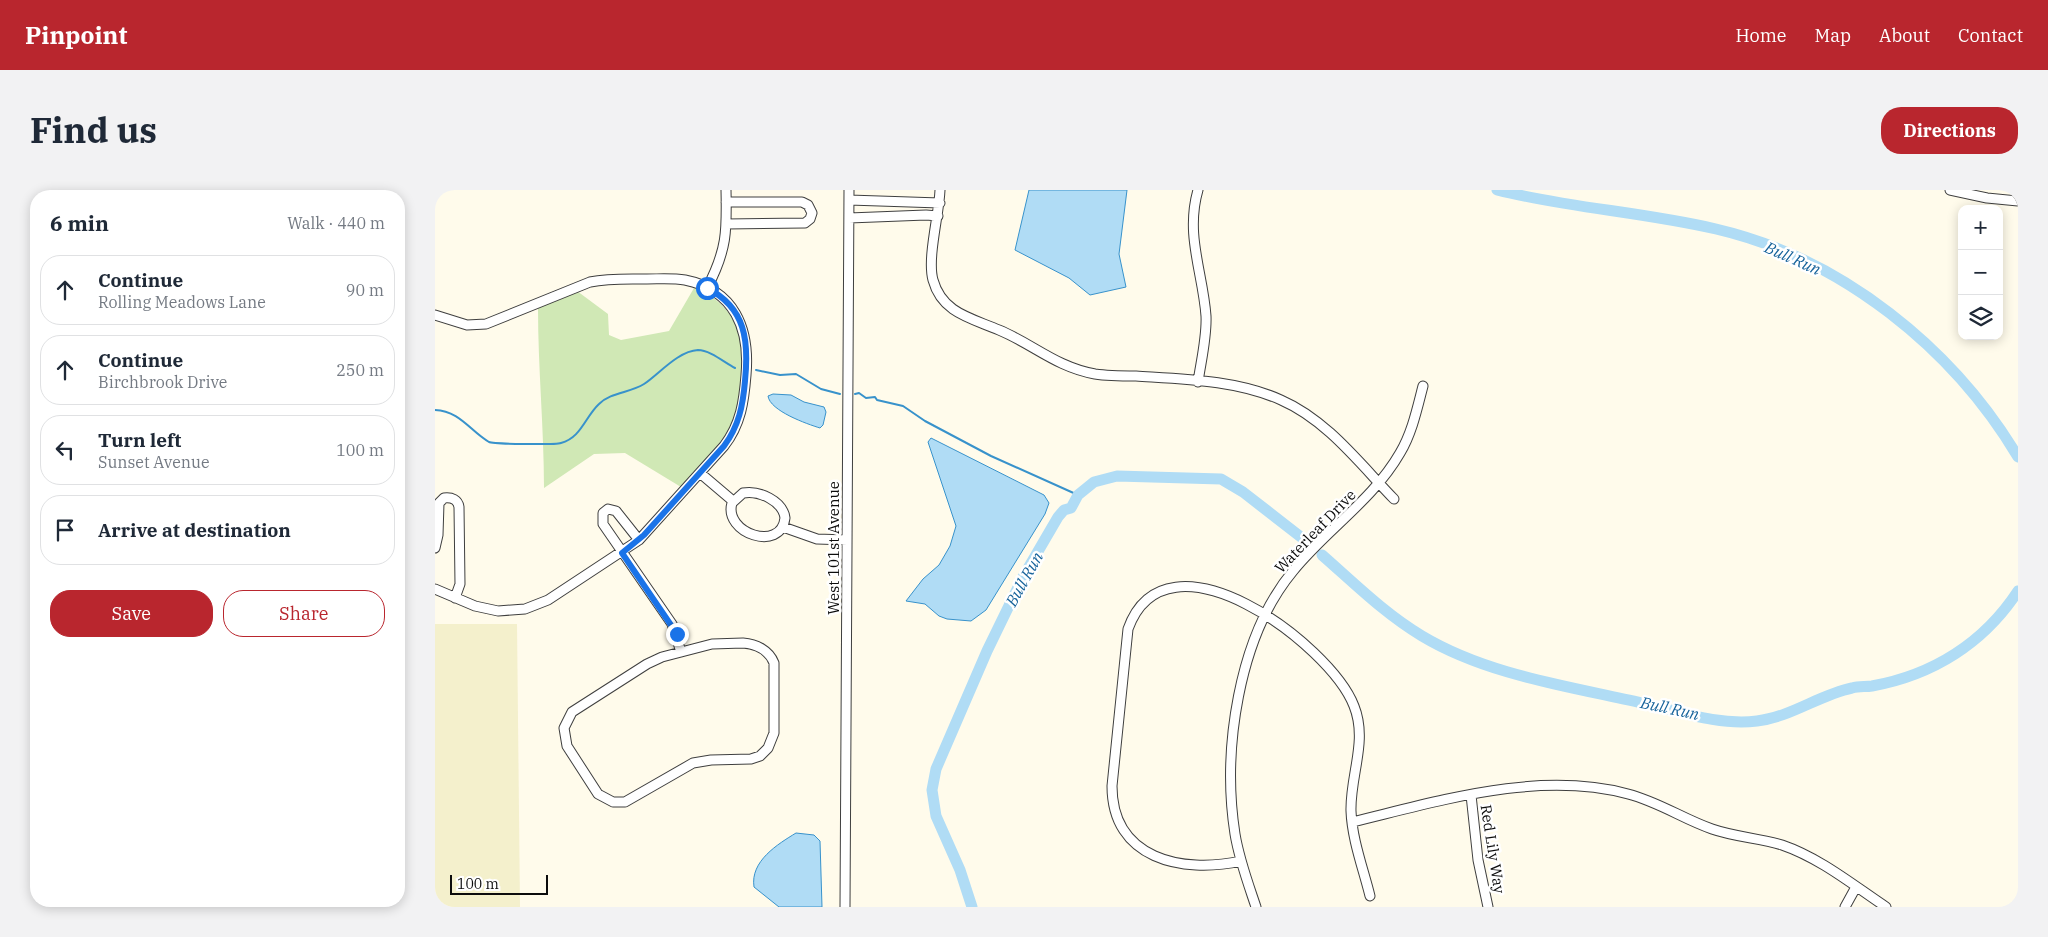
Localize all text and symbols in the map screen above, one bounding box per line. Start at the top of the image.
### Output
text: Pinpoint [25,19,127,51]
text: Home [1735,24,1787,47]
text: Map [1815,24,1851,47]
text: About [1879,24,1930,47]
text: Contact [1958,24,2023,47]
text: Find us [30,107,157,153]
button: Directions [1881,107,2018,154]
map controls [1958,205,2003,340]
button: + [1958,205,2003,250]
text: 6 min [50,209,109,237]
text: Walk · 440 m [287,213,385,233]
water label: Bull Run [1761,236,1824,279]
button: − [1958,250,2003,295]
text: Continue [98,268,183,292]
icon: ahead [51,276,79,304]
route start [696,277,719,300]
text: 90 m [346,280,384,300]
text: Rolling Meadows Lane [98,292,266,312]
button: layers [1958,295,2003,340]
text: Continue [98,348,183,372]
icon: ahead [51,356,79,384]
text: 250 m [336,360,384,380]
text: Birchbrook Drive [98,372,227,392]
text: Turn left [98,428,181,452]
icon: left [51,436,79,464]
text: 100 m [336,440,384,460]
text: Sunset Avenue [98,452,210,472]
street label: West 101st Avenue [824,481,843,615]
street label: Waterleaf Drive [1270,485,1360,577]
icon: arrive [51,516,79,544]
text: Arrive at destination [98,518,291,542]
water label: Bull Run [1000,548,1047,611]
button: Save [50,590,213,637]
button: Share [223,590,385,637]
route end [666,623,689,646]
water label: Bull Run [1638,692,1701,724]
street label: Red Lily Way [1477,803,1509,895]
scale bar [450,872,547,895]
text: 100 m [457,875,499,893]

